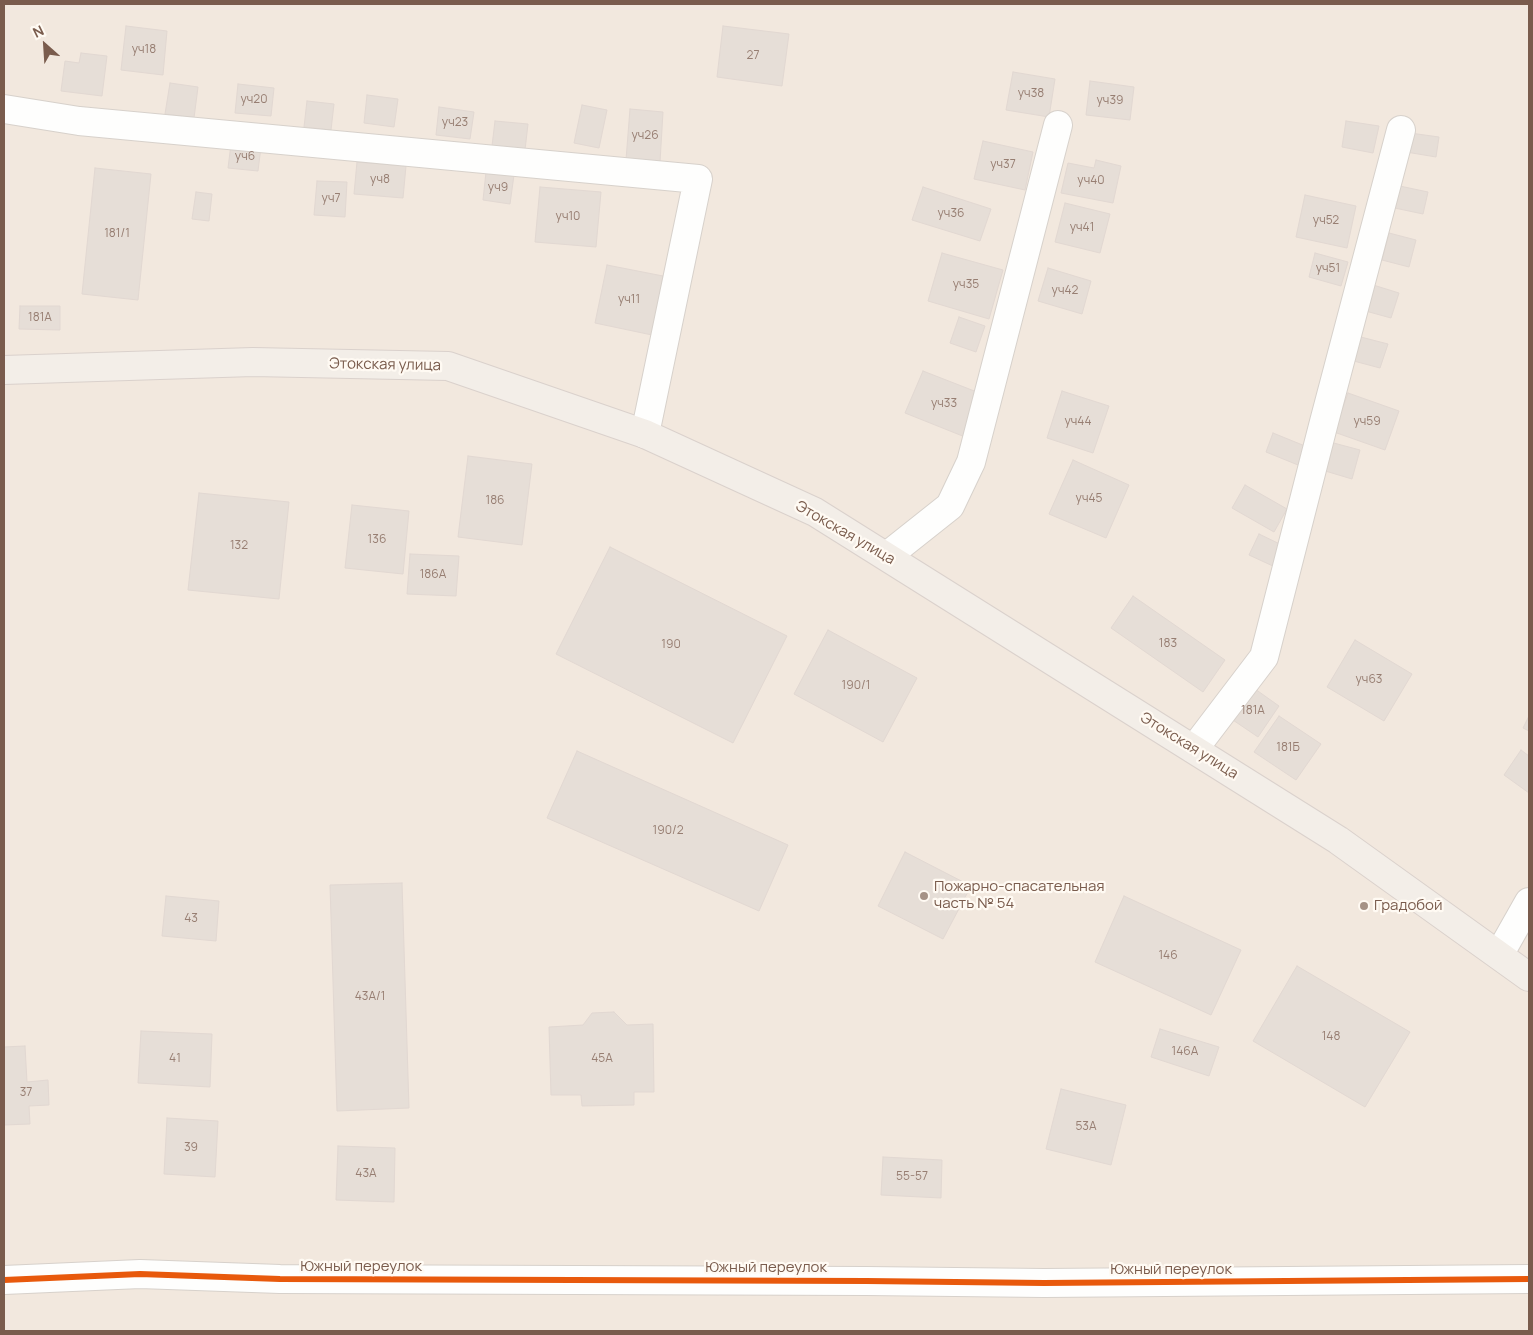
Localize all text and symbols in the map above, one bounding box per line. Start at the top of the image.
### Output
north arrow [20,20,70,70]
text: N [30,20,47,42]
house number: уч18 [132,43,156,57]
house number: 27 [747,49,759,63]
house number: уч38 [1018,87,1044,101]
house number: уч20 [240,93,268,107]
house number: уч39 [1097,94,1123,108]
house number: уч23 [442,116,468,130]
house number: уч26 [631,129,659,143]
house number: уч6 [235,150,255,164]
house number: уч37 [990,158,1016,172]
house number: уч8 [370,173,390,187]
house number: уч40 [1077,174,1105,188]
house number: уч9 [488,181,508,195]
house number: уч7 [322,192,340,206]
house number: уч36 [938,207,964,221]
house number: уч10 [556,210,580,224]
house number: уч52 [1313,214,1339,228]
house number: уч41 [1070,221,1094,235]
house number: 181/1 [104,227,130,241]
house number: уч51 [1316,262,1340,276]
house number: уч35 [953,278,979,292]
house number: уч42 [1052,284,1078,298]
house number: уч11 [618,293,640,307]
house number: 181А [28,311,52,325]
street label: Этокская улица [329,355,441,375]
house number: уч33 [931,397,957,411]
house number: уч44 [1064,415,1092,429]
house number: уч59 [1353,415,1381,429]
house number: уч45 [1076,492,1102,506]
house number: 186 [485,494,505,508]
street label: Этокская улица [792,497,898,569]
house number: 136 [368,533,386,547]
house number: 132 [230,539,248,553]
house number: 186А [420,568,446,582]
house number: 183 [1159,637,1177,651]
house number: 190 [661,638,681,652]
house number: уч63 [1356,673,1382,687]
house number: 190/1 [842,679,870,693]
house number: 181А [1241,704,1265,718]
street label: Этокская улица [1137,709,1241,783]
house number: 181Б [1276,741,1300,755]
house number: 190/2 [653,824,683,838]
place label: Пожарно-спасательная часть № 54 [934,878,1105,913]
marker: Пожарно-спасательная часть № 54 [918,890,930,902]
place label: Градобой [1374,897,1442,915]
marker: Градобой [1358,900,1370,912]
house number: 43 [184,912,198,926]
house number: 146 [1158,949,1178,963]
house number: 43А/1 [355,990,385,1004]
house number: 148 [1322,1030,1340,1044]
house number: 146А [1172,1045,1198,1059]
house number: 41 [169,1052,181,1066]
house number: 45А [591,1052,613,1066]
house number: 37 [20,1086,32,1100]
house number: 53А [1075,1120,1097,1134]
house number: 39 [184,1141,198,1155]
house number: 43А [355,1167,377,1181]
house number: 55-57 [896,1170,928,1184]
street label: Южный переулок [300,1258,422,1276]
street label: Южный переулок [705,1259,827,1277]
street label: Южный переулок [1110,1261,1232,1279]

